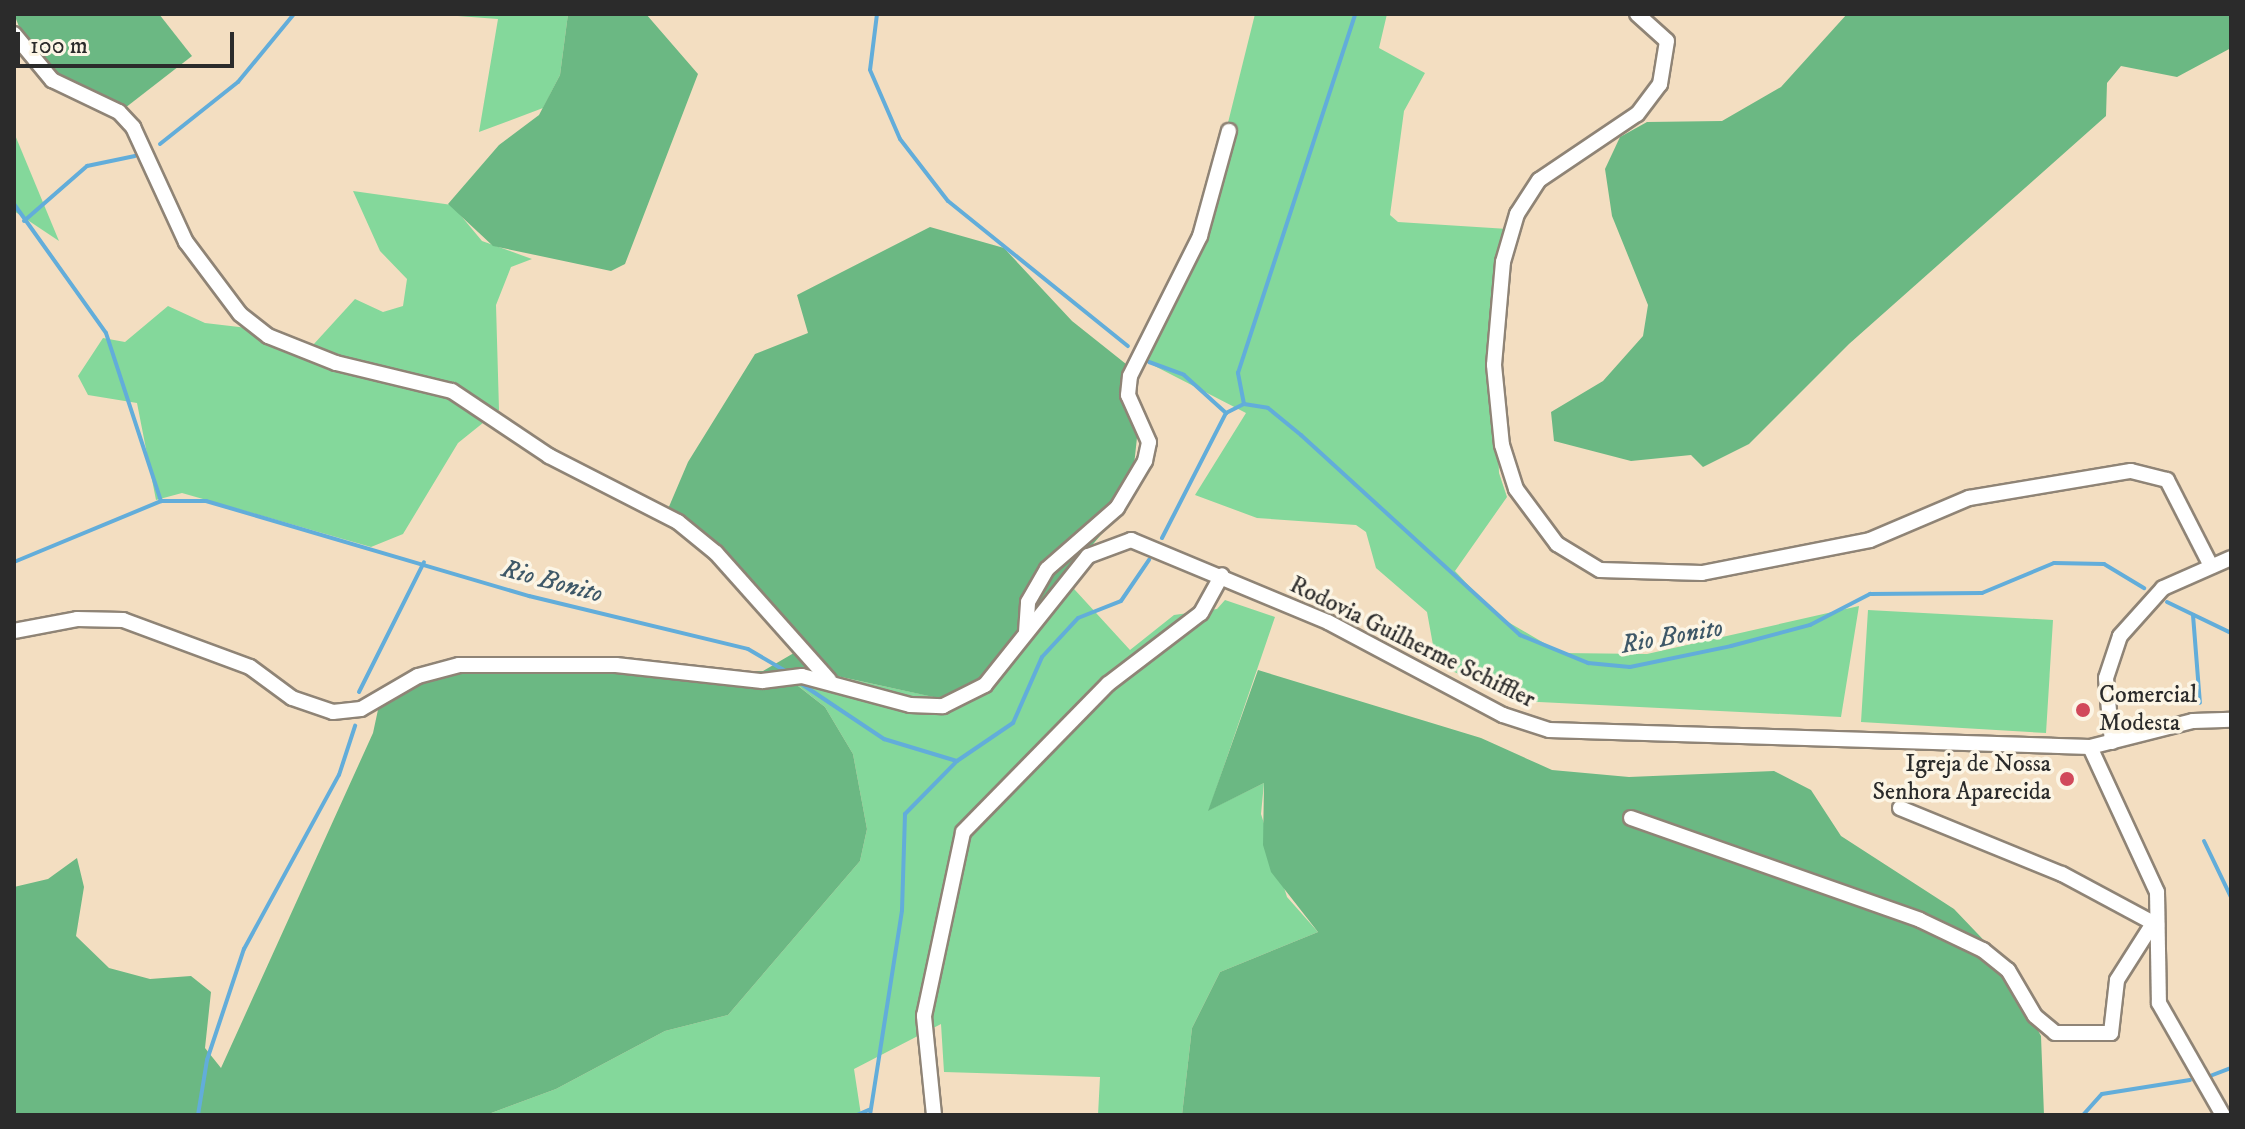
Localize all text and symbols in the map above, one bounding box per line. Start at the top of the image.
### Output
scale bar [20,16,238,66]
text: 100 m [30,31,88,61]
water label: Rio Bonito [498,554,606,610]
street label: Rodovia Guilherme Schiffler [1285,571,1539,715]
water label: Rio Bonito [1618,613,1726,661]
place label: Comercial Modesta [2099,682,2197,738]
marker: Comercial Modesta [2074,701,2092,719]
place label: Igreja de Nossa Senhora Aparecida [1872,751,2051,807]
marker: Igreja de Nossa Senhora Aparecida [2058,770,2076,788]

